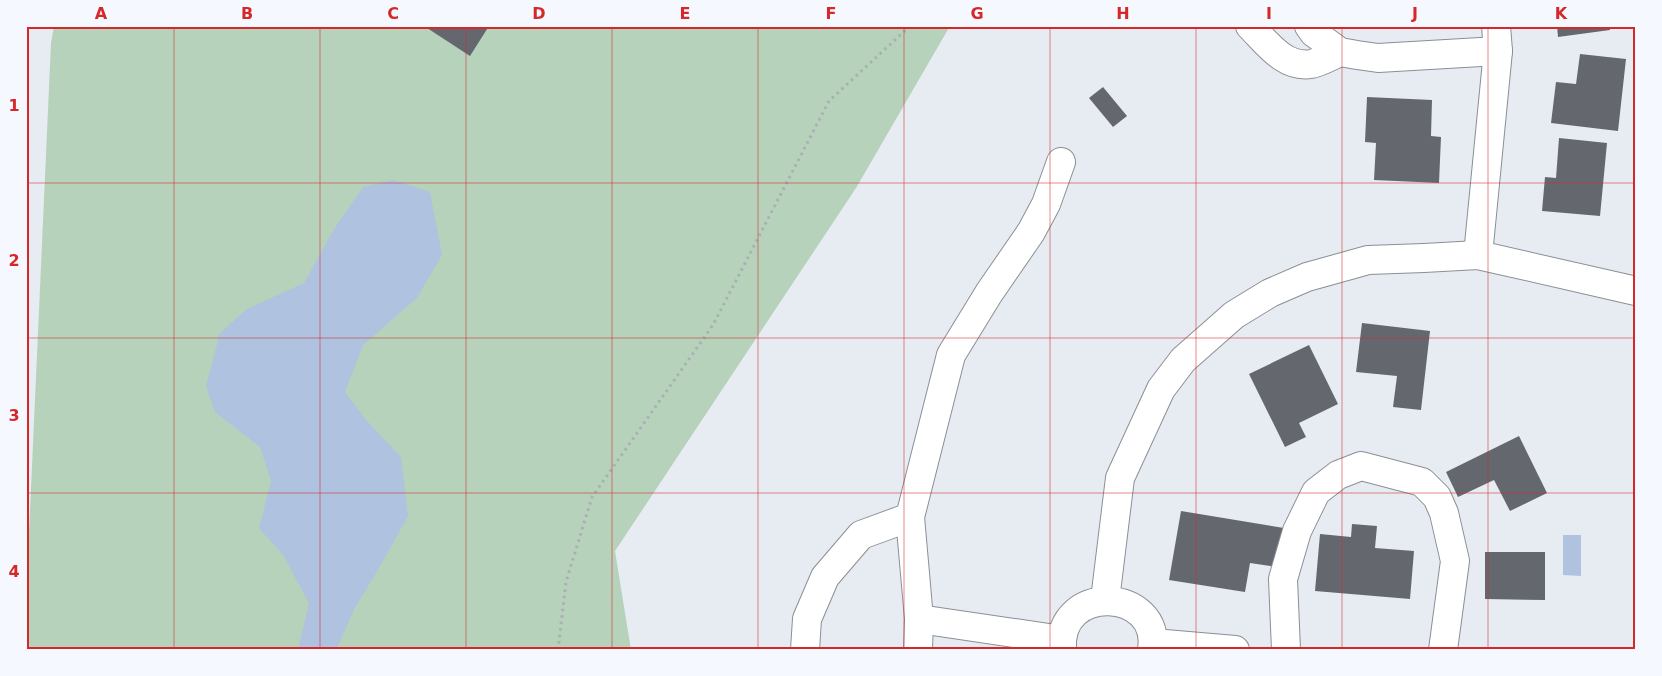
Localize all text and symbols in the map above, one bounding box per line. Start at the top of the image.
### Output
text: A [95,4,108,23]
text: B [241,4,253,23]
text: C [387,4,399,23]
text: D [532,4,546,23]
text: E [680,4,690,23]
text: F [826,4,836,23]
text: G [970,4,984,23]
text: H [1116,4,1130,23]
text: I [1266,4,1272,23]
text: J [1411,4,1418,23]
text: K [1555,4,1568,23]
text: 1 [8,96,20,115]
text: 2 [8,251,20,270]
text: 3 [8,406,20,425]
text: 4 [8,562,20,581]

